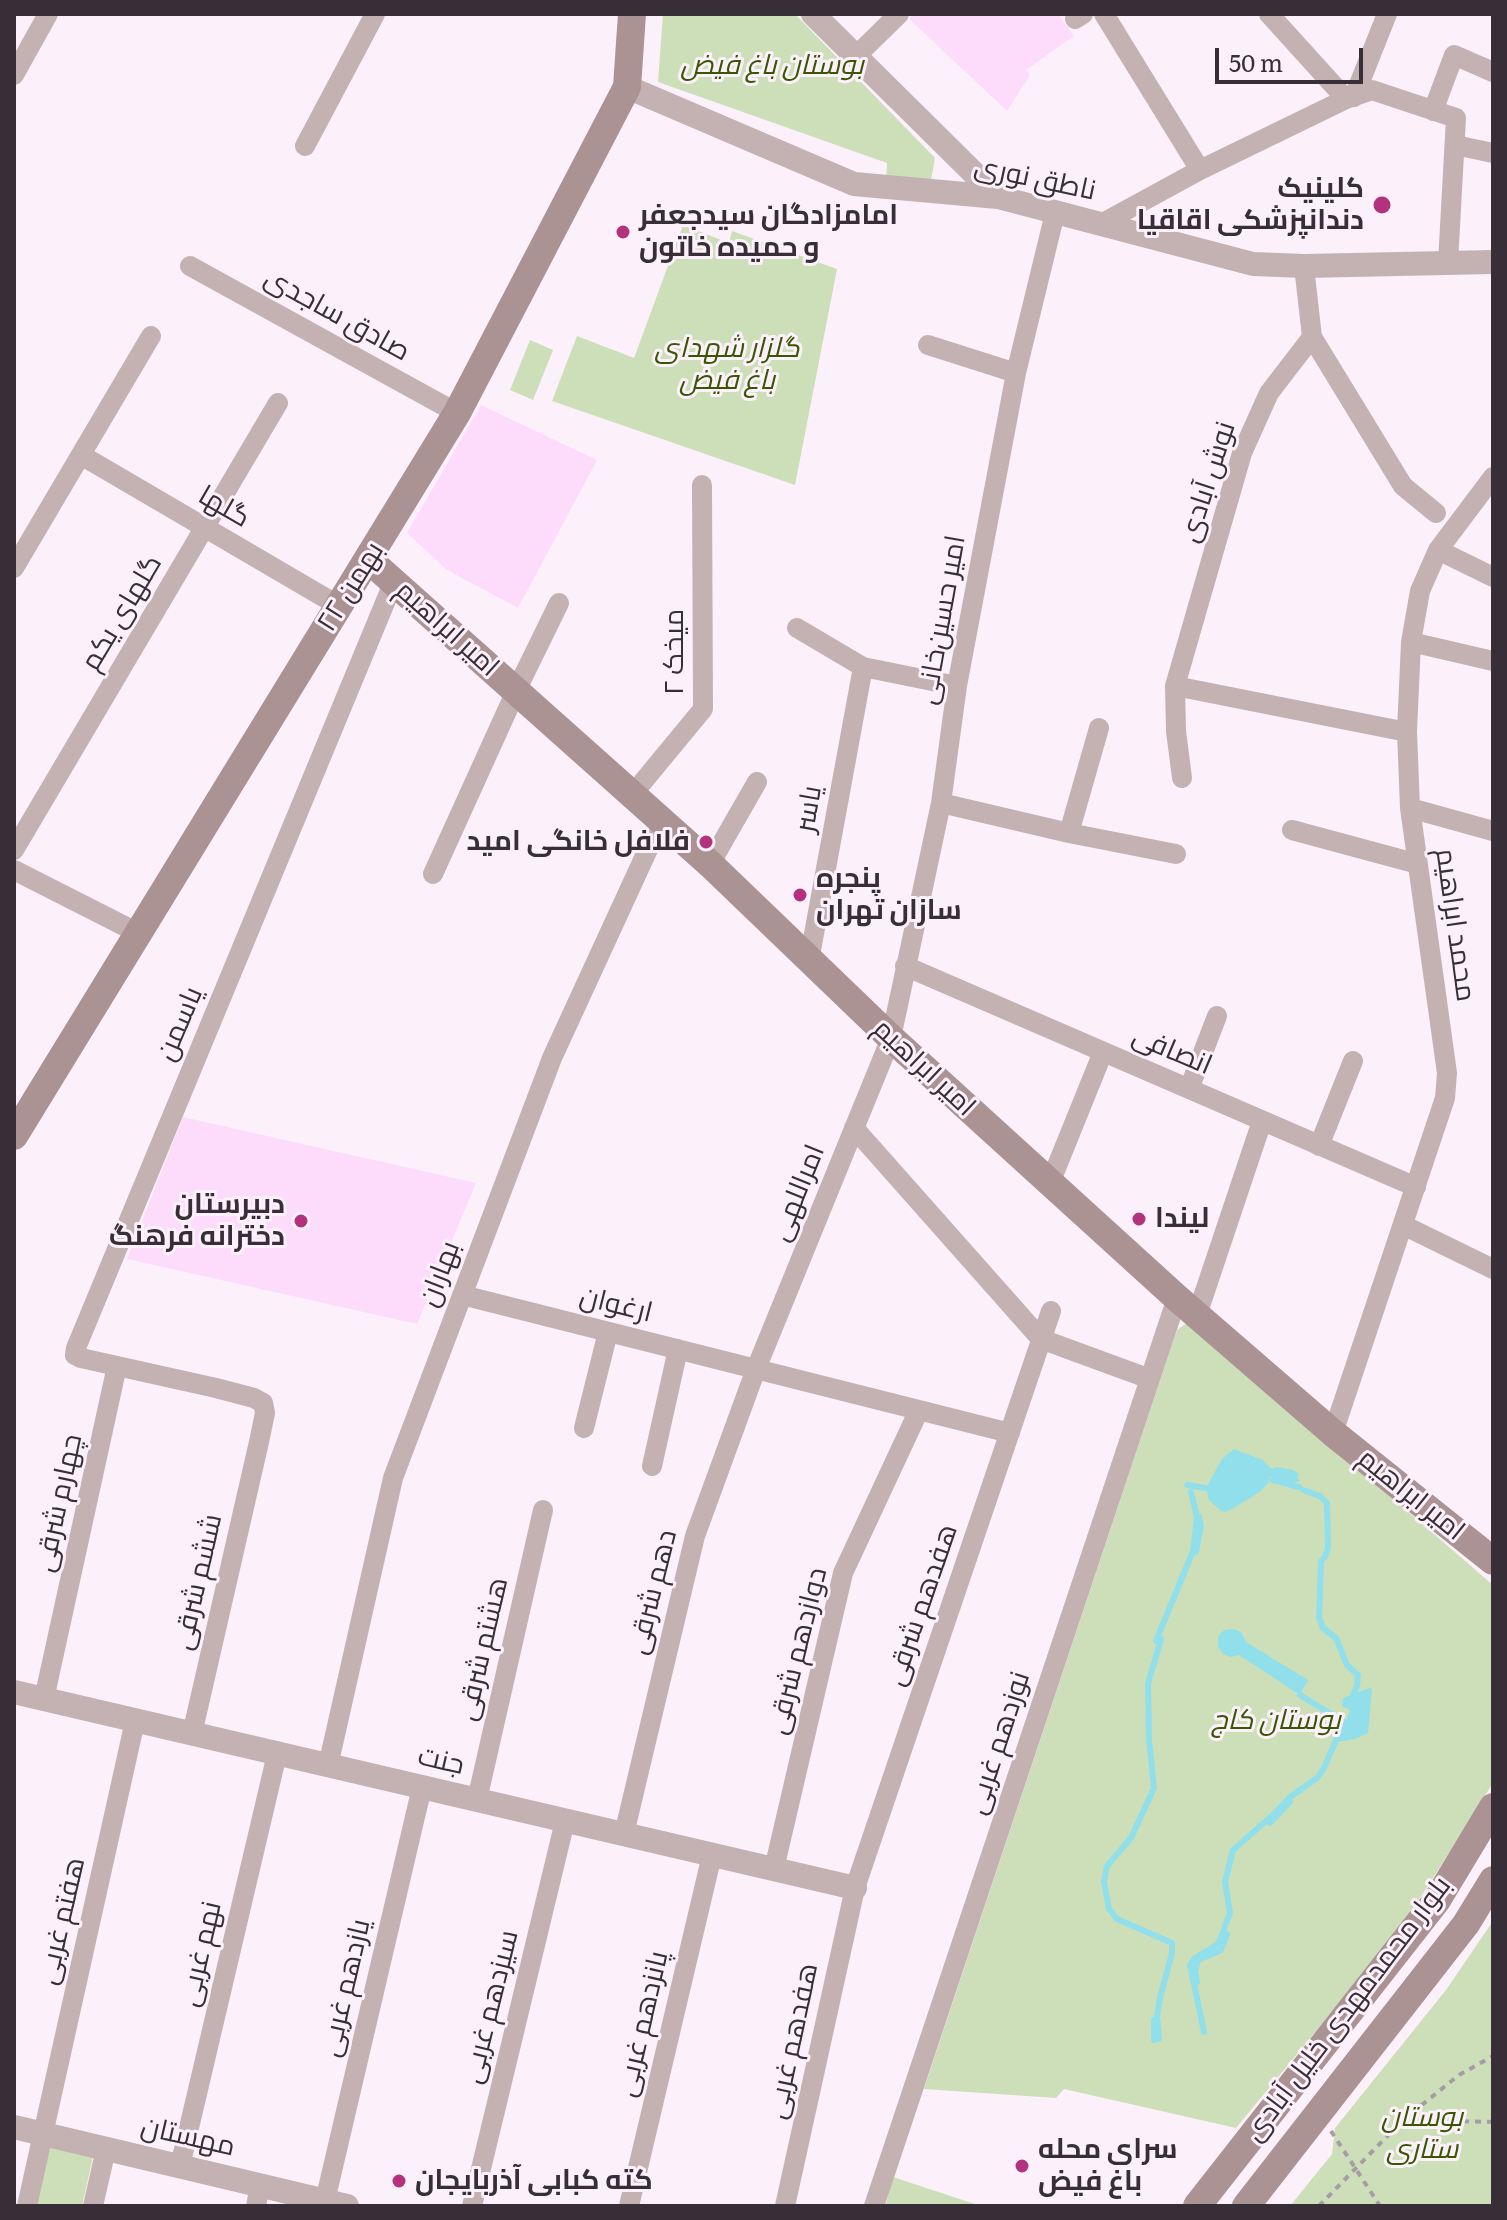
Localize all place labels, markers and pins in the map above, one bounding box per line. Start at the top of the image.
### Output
place label: کلینیک دندانپزشکی اقاقیا [1137,172,1364,238]
marker: کلینیک دندانپزشکی اقاقیا [1371,194,1393,216]
place label: امامزادگان سیدجعفر و حمیده خاتون [639,199,898,265]
marker: امامزادگان سیدجعفر و حمیده خاتون [614,223,632,241]
place label: فلافل خانگی امید [466,825,690,859]
marker: فلافل خانگی امید [697,833,715,851]
place label: پنجره سازان تهران [816,862,962,928]
marker: پنجره سازان تهران [791,886,809,904]
place label: دبیرستان دخترانه فرهنگ [109,1188,285,1254]
place label: لیندا [1155,1202,1209,1236]
marker: لیندا [1130,1210,1148,1228]
marker: دبیرستان دخترانه فرهنگ [292,1212,310,1230]
place label: سرای محله باغ فیض [1038,2133,1177,2199]
marker: سرای محله باغ فیض [1013,2157,1031,2175]
place label: کته کبابی آذربایجان [415,2164,653,2198]
marker: کته کبابی آذربایجان [390,2172,408,2190]

